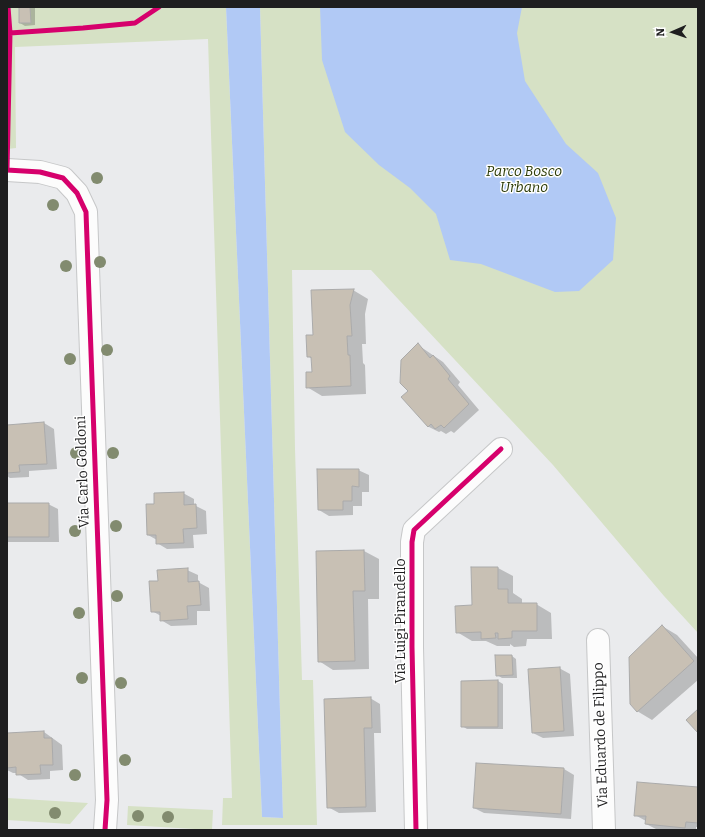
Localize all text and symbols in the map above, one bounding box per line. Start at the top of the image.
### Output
north arrow [653,12,693,52]
text: N [654,28,667,37]
park label: Parco Bosco Urbano [486,164,562,196]
street label: Via Carlo Goldoni [73,416,93,528]
street label: Via Luigi Pirandello [393,558,409,684]
street label: Via Eduardo de Filippo [590,662,612,808]

